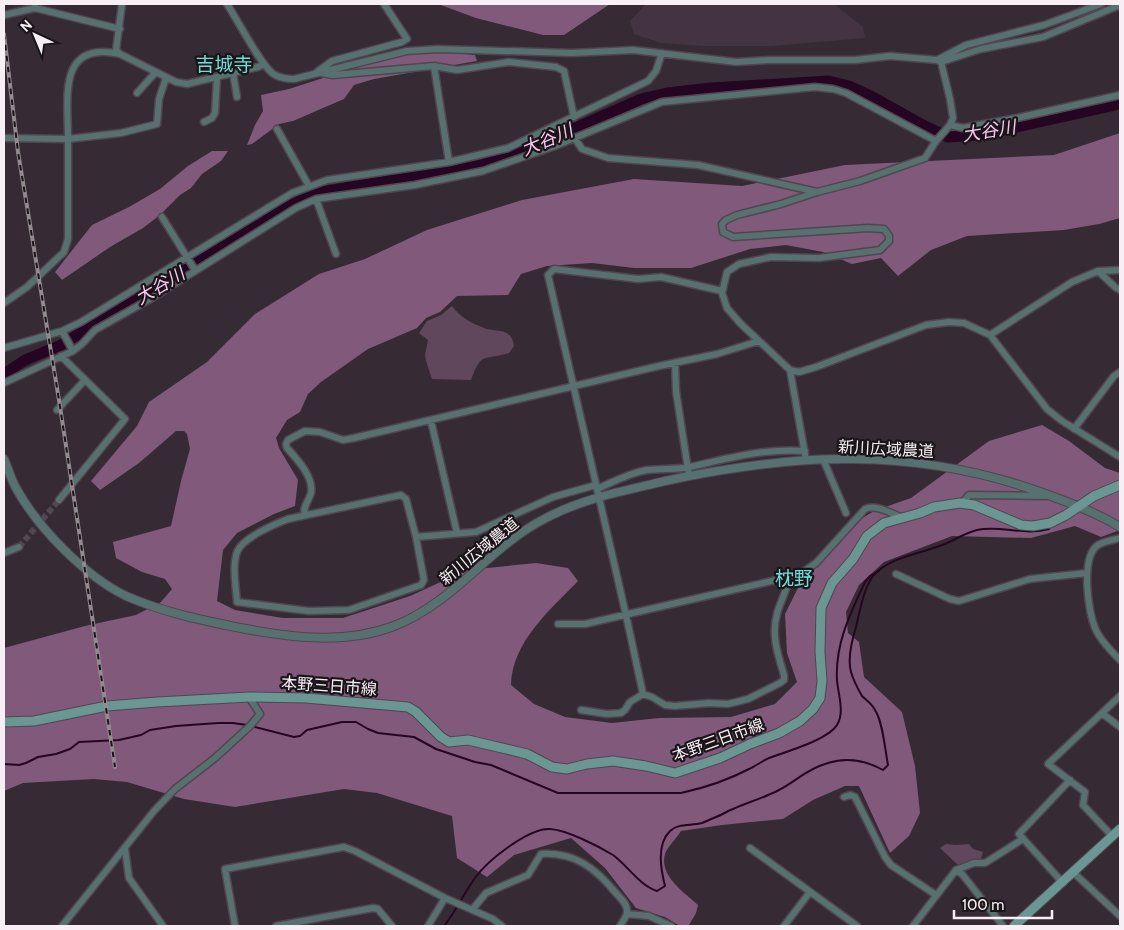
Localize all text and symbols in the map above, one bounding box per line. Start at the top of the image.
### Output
north arrow [10,10,60,60]
text: N [16,16,36,36]
district label: 吉城寺 [195,53,253,76]
water label: 大谷川 [961,116,1019,146]
water label: 大谷川 [518,119,578,161]
water label: 大谷川 [131,262,191,309]
street label: 新川広域農道 [838,437,934,461]
street label: 新川広域農道 [436,513,522,589]
district label: 枕野 [775,567,813,590]
street label: 本野三日市線 [280,673,378,699]
street label: 本野三日市線 [670,715,766,765]
scale bar [954,888,1052,920]
text: 100 m [962,896,1004,914]

